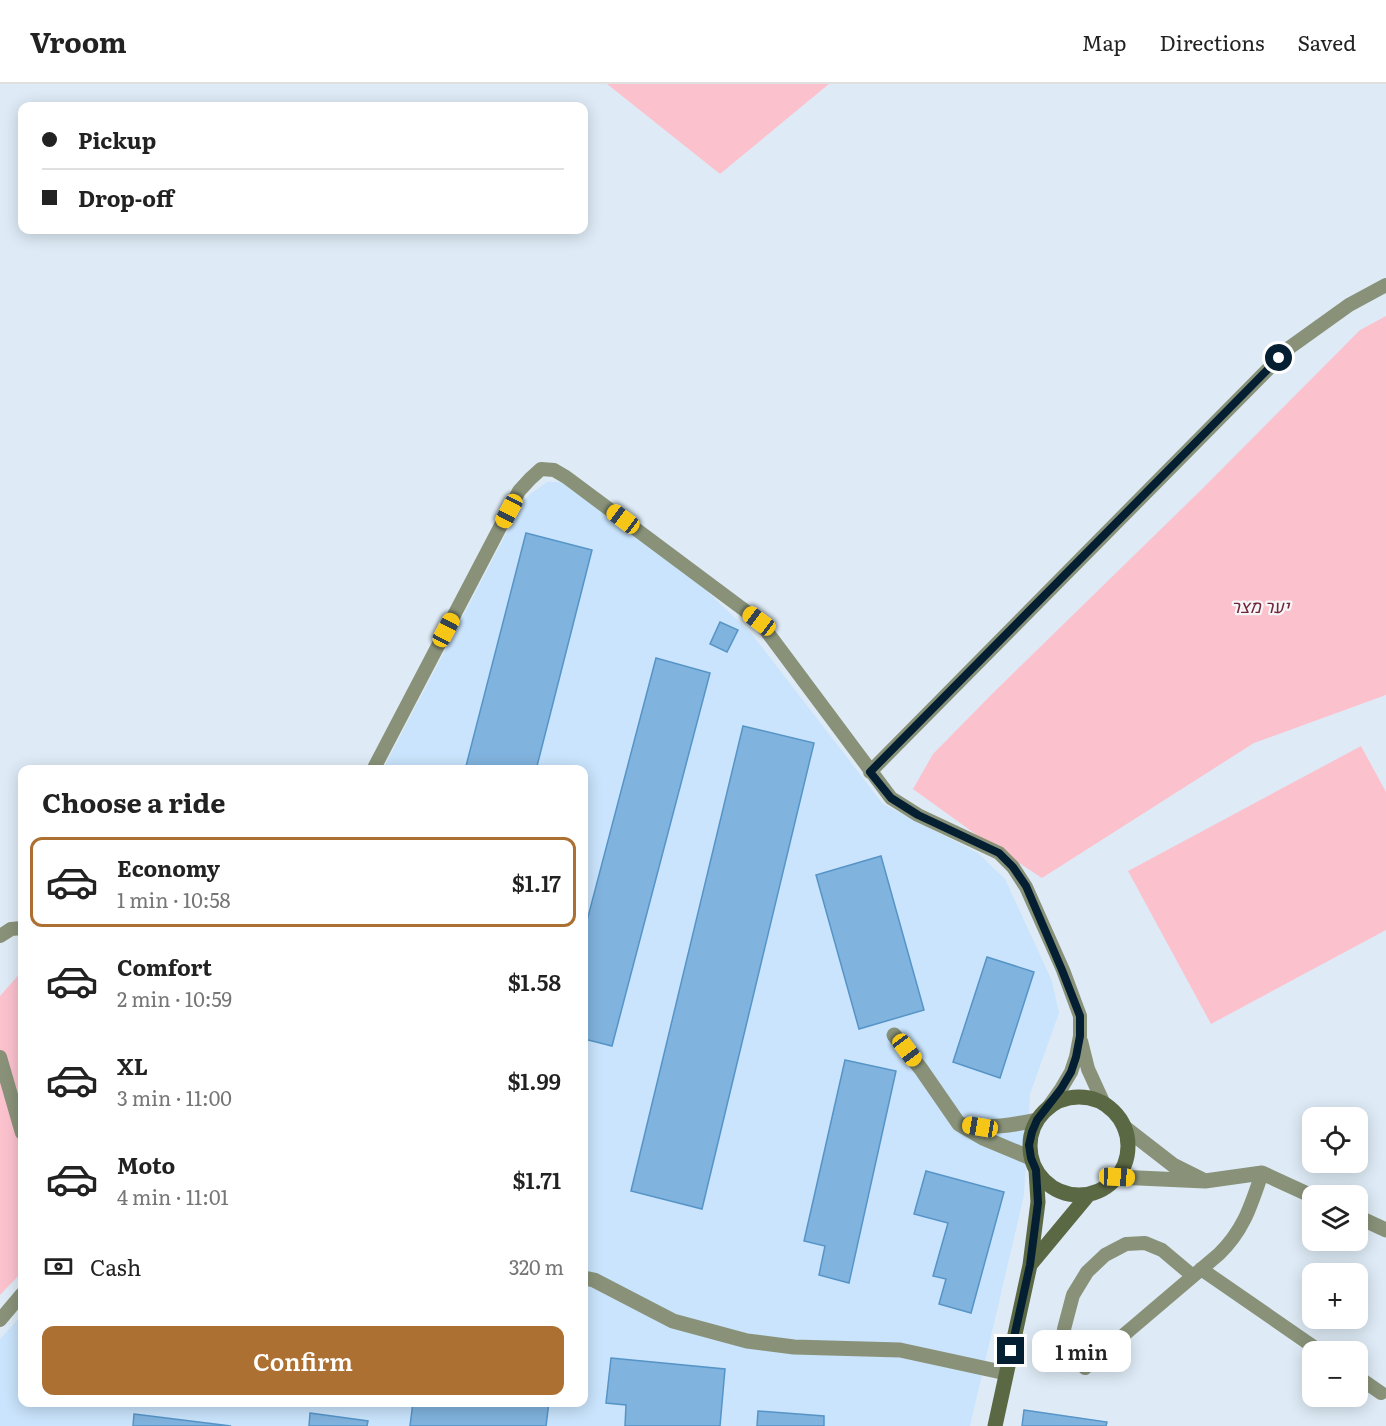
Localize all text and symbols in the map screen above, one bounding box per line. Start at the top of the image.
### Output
text: Vroom [30,20,127,62]
text: Map [1082,26,1127,57]
text: Directions [1160,26,1265,57]
text: Saved [1298,26,1356,57]
text: Pickup [78,123,156,156]
text: Drop-off [78,181,174,214]
route start [1265,344,1292,371]
car [493,491,525,531]
car [603,501,643,537]
park label: יער מצר [1231,592,1291,619]
car [739,603,779,639]
car [430,610,462,650]
text: Choose a ride [42,781,225,821]
text: Economy [117,851,220,884]
icon: car [45,855,99,909]
text: $1.17 [512,866,561,899]
text: 1 min · 10:58 [117,884,231,914]
text: Comfort [117,950,212,983]
icon: car [45,954,99,1008]
text: $1.58 [508,965,561,998]
text: 2 min · 10:59 [117,983,232,1013]
car [889,1030,925,1070]
text: XL [117,1049,148,1082]
icon: car [45,1053,99,1107]
text: $1.99 [508,1064,561,1097]
text: 3 min · 11:00 [117,1082,232,1112]
map controls [1302,1107,1368,1407]
button: locate [1302,1107,1368,1173]
car [961,1115,999,1139]
text: Moto [117,1148,175,1181]
icon: car [45,1152,99,1206]
text: $1.71 [513,1163,561,1196]
car [1099,1167,1135,1187]
text: 4 min · 11:01 [117,1181,229,1211]
button: layers [1302,1185,1368,1251]
icon: cash [42,1250,75,1283]
text: Cash [90,1250,141,1283]
text: 320 m [509,1251,564,1281]
button: + [1302,1263,1368,1329]
button: Confirm [42,1326,564,1395]
callout: 1 min [1032,1330,1131,1372]
text: 1 min [1055,1336,1108,1366]
route end [997,1337,1024,1364]
button: − [1302,1341,1368,1407]

